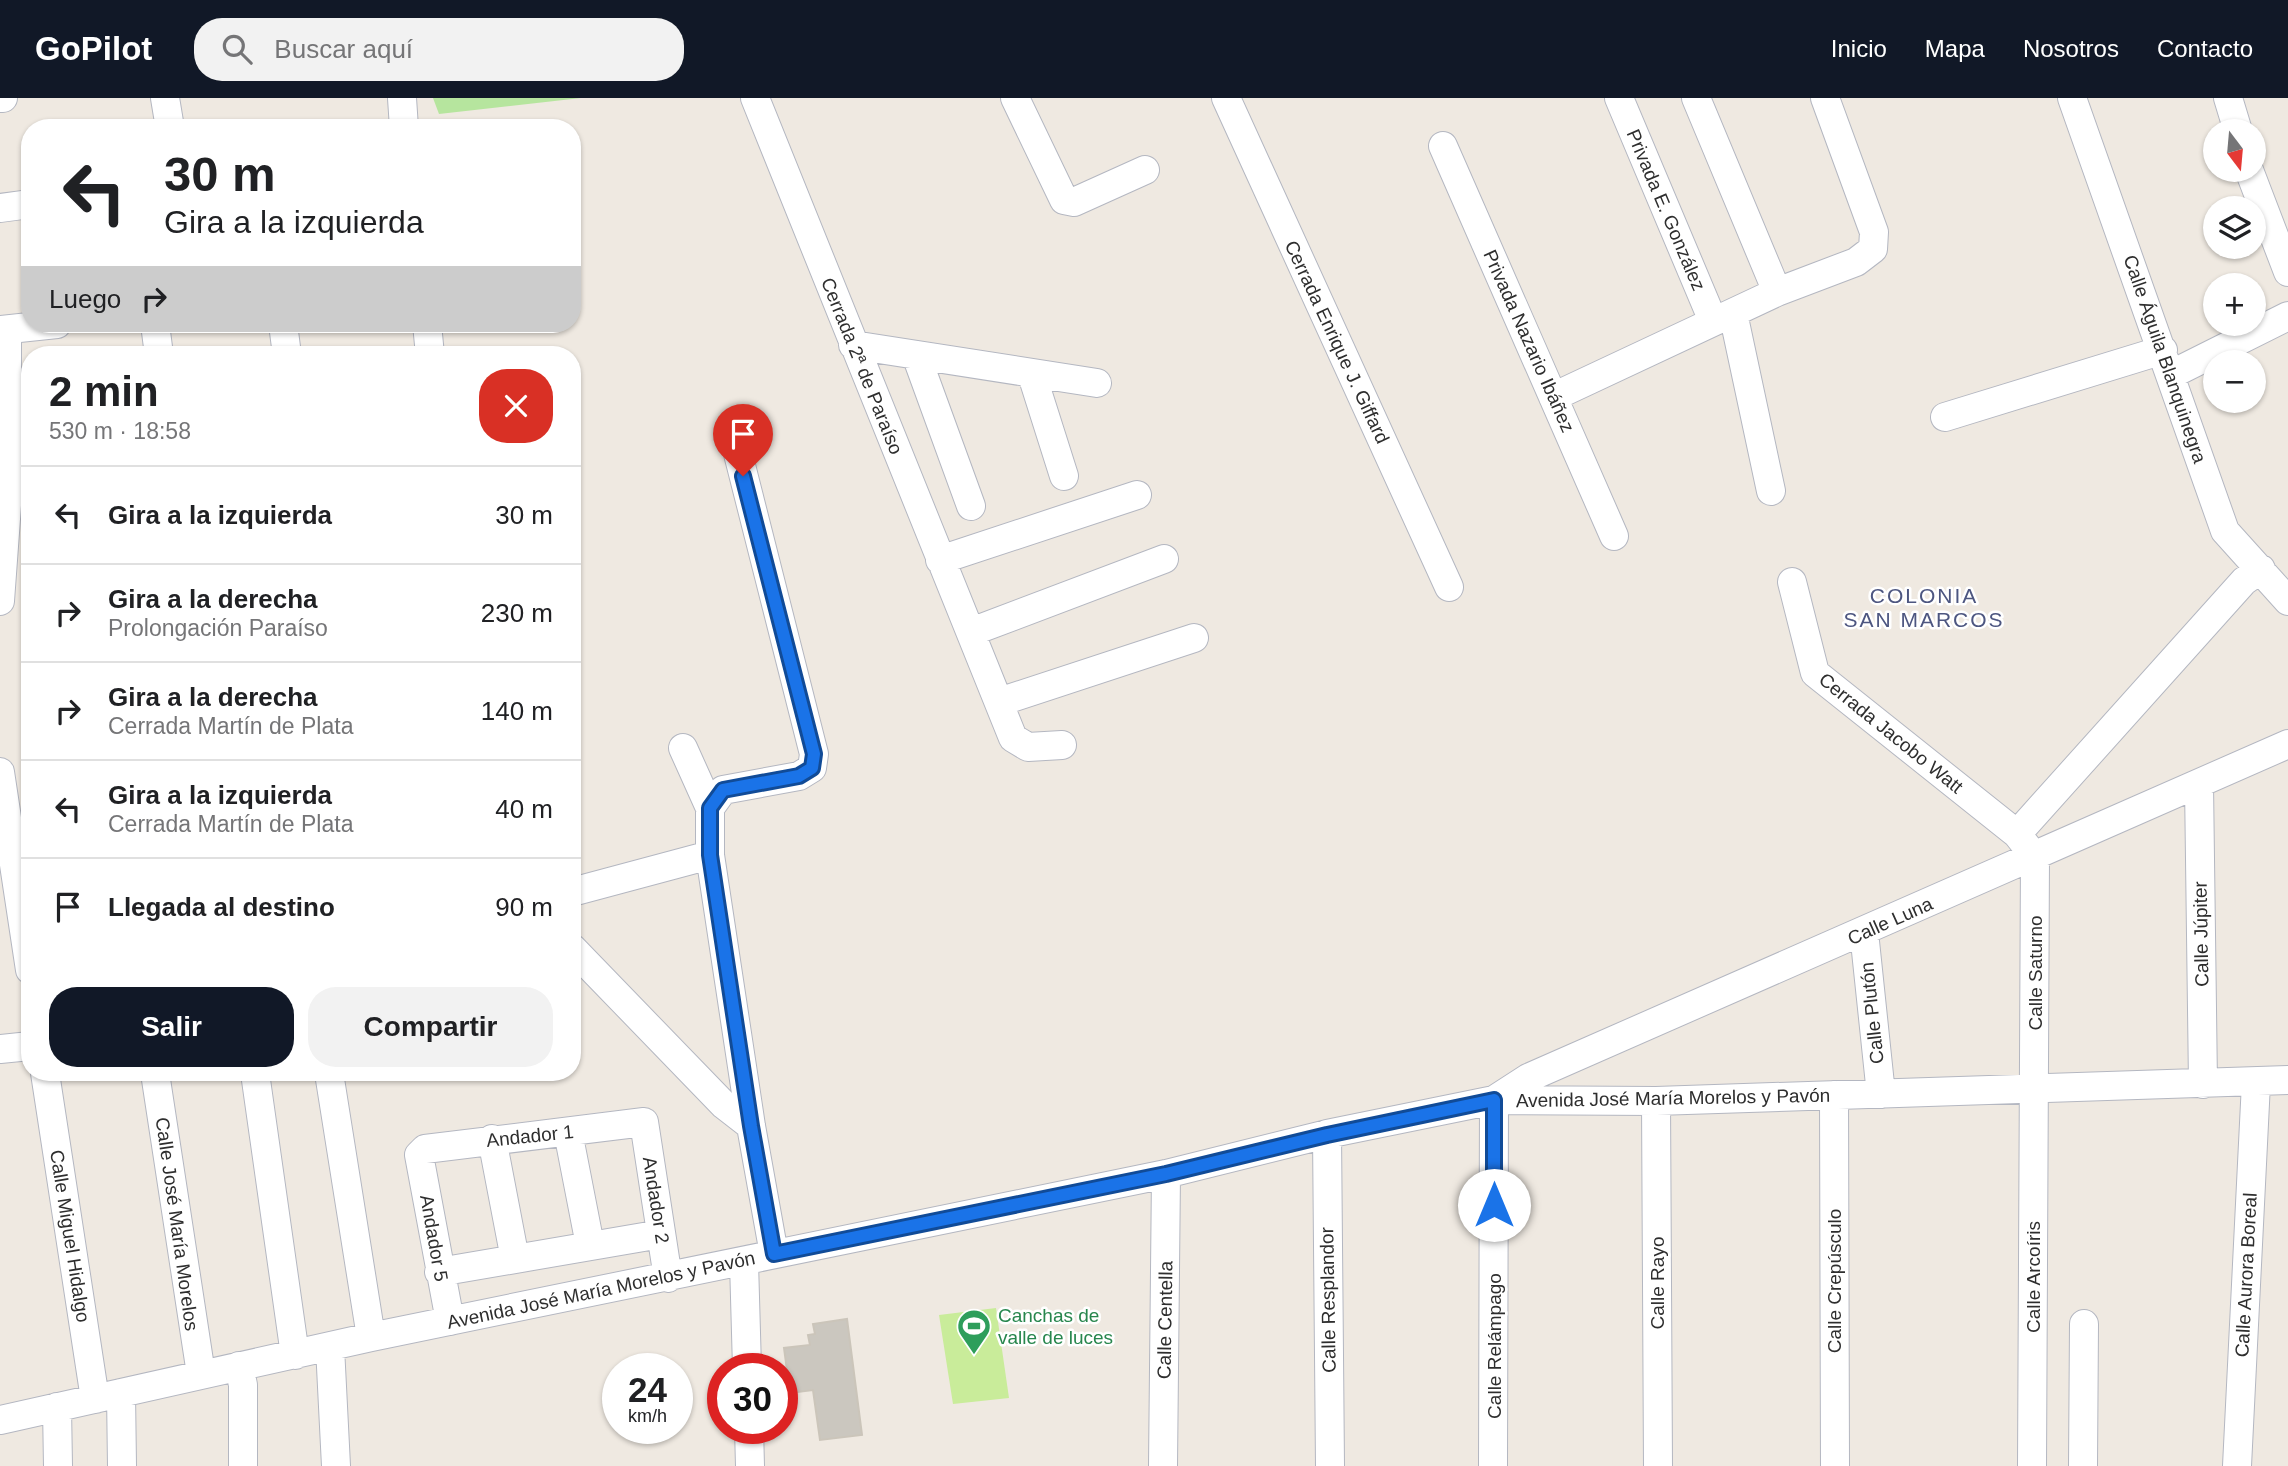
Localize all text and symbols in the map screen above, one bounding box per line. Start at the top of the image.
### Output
search box [194,18,684,81]
text: GoPilot [35,30,152,67]
icon: search [218,30,256,68]
text: Buscar aquí [274,34,413,64]
text: Inicio [1831,35,1887,62]
text: Mapa [1925,35,1985,62]
text: Nosotros [2023,35,2119,62]
text: Contacto [2157,35,2253,62]
north arrow [2203,119,2266,182]
map controls [2203,119,2266,413]
street label: Privada E. González [1622,126,1710,294]
icon: left [49,147,140,238]
text: 30 m [164,147,276,201]
button: layers [2203,196,2266,259]
text: Gira a la izquierda [164,204,424,240]
street label: Cerrada Enrique J. Giffard [1281,237,1393,447]
street label: Privada Nazario Ibáñez [1479,247,1579,435]
street label: Calle Águila Blanquinegra [2119,252,2211,466]
button: + [2203,273,2266,336]
street label: Cerrada 2ª de Paraíso [817,275,907,457]
icon: right [135,280,173,318]
text: Luego [49,284,121,314]
button: − [2203,350,2266,413]
text: 2 min [49,368,159,415]
button: close [479,369,553,443]
pin [713,404,773,476]
icon: arrive [724,415,762,453]
text: 530 m · 18:58 [49,418,191,444]
icon: left [49,496,87,534]
text: Gira a la izquierda [108,500,332,530]
text: 30 m [495,500,553,530]
text: Gira a la derecha [108,584,318,614]
district label: COLONIA SAN MARCOS [1843,584,2005,631]
icon: right [49,594,87,632]
text: 230 m [481,598,553,628]
text: Prolongación Paraíso [108,615,328,641]
street label: Cerrada Jacobo Watt [1815,669,1968,798]
text: Gira a la derecha [108,682,318,712]
icon: right [49,692,87,730]
text: 140 m [481,696,553,726]
text: Cerrada Martín de Plata [108,713,353,739]
text: Gira a la izquierda [108,780,332,810]
icon: left [49,790,87,828]
text: 40 m [495,794,553,824]
text: Cerrada Martín de Plata [108,811,353,837]
street label: Calle Júpiter [2190,880,2212,987]
icon: arrive [49,888,87,926]
text: Llegada al destino [108,892,335,922]
text: 90 m [495,892,553,922]
street label: Calle Luna [1844,893,1936,949]
street label: Calle Saturno [2025,915,2046,1031]
street label: Calle Plutón [1856,961,1888,1065]
button: Salir [49,987,294,1067]
button: Compartir [308,987,553,1067]
street label: Avenida José María Morelos y Pavón [1516,1085,1830,1111]
street label: Calle José María Morelos [152,1116,202,1332]
street label: Andador 1 [485,1121,575,1151]
street label: Calle Miguel Hidalgo [46,1148,94,1324]
street label: Andador 2 [639,1155,673,1245]
position arrow [1457,1168,1531,1242]
street label: Calle Aurora Boreal [2231,1192,2261,1358]
street label: Andador 5 [416,1193,452,1283]
street label: Calle Crepúsculo [1824,1209,1845,1353]
street label: Calle Arcoíris [2023,1221,2044,1333]
street label: Calle Resplandor [1316,1226,1340,1373]
street label: Calle Rayo [1647,1237,1668,1329]
street label: Avenida José María Morelos y Pavón [445,1247,757,1333]
street label: Calle Centella [1153,1260,1177,1379]
street label: Calle Relámpago [1484,1273,1505,1419]
place label: Canchas de valle de luces [998,1305,1113,1348]
sports icon: Canchas de valle de luces [955,1307,993,1356]
speed limit sign: 30 [707,1353,798,1444]
text: 24 [628,1370,667,1409]
text: km/h [628,1406,667,1426]

